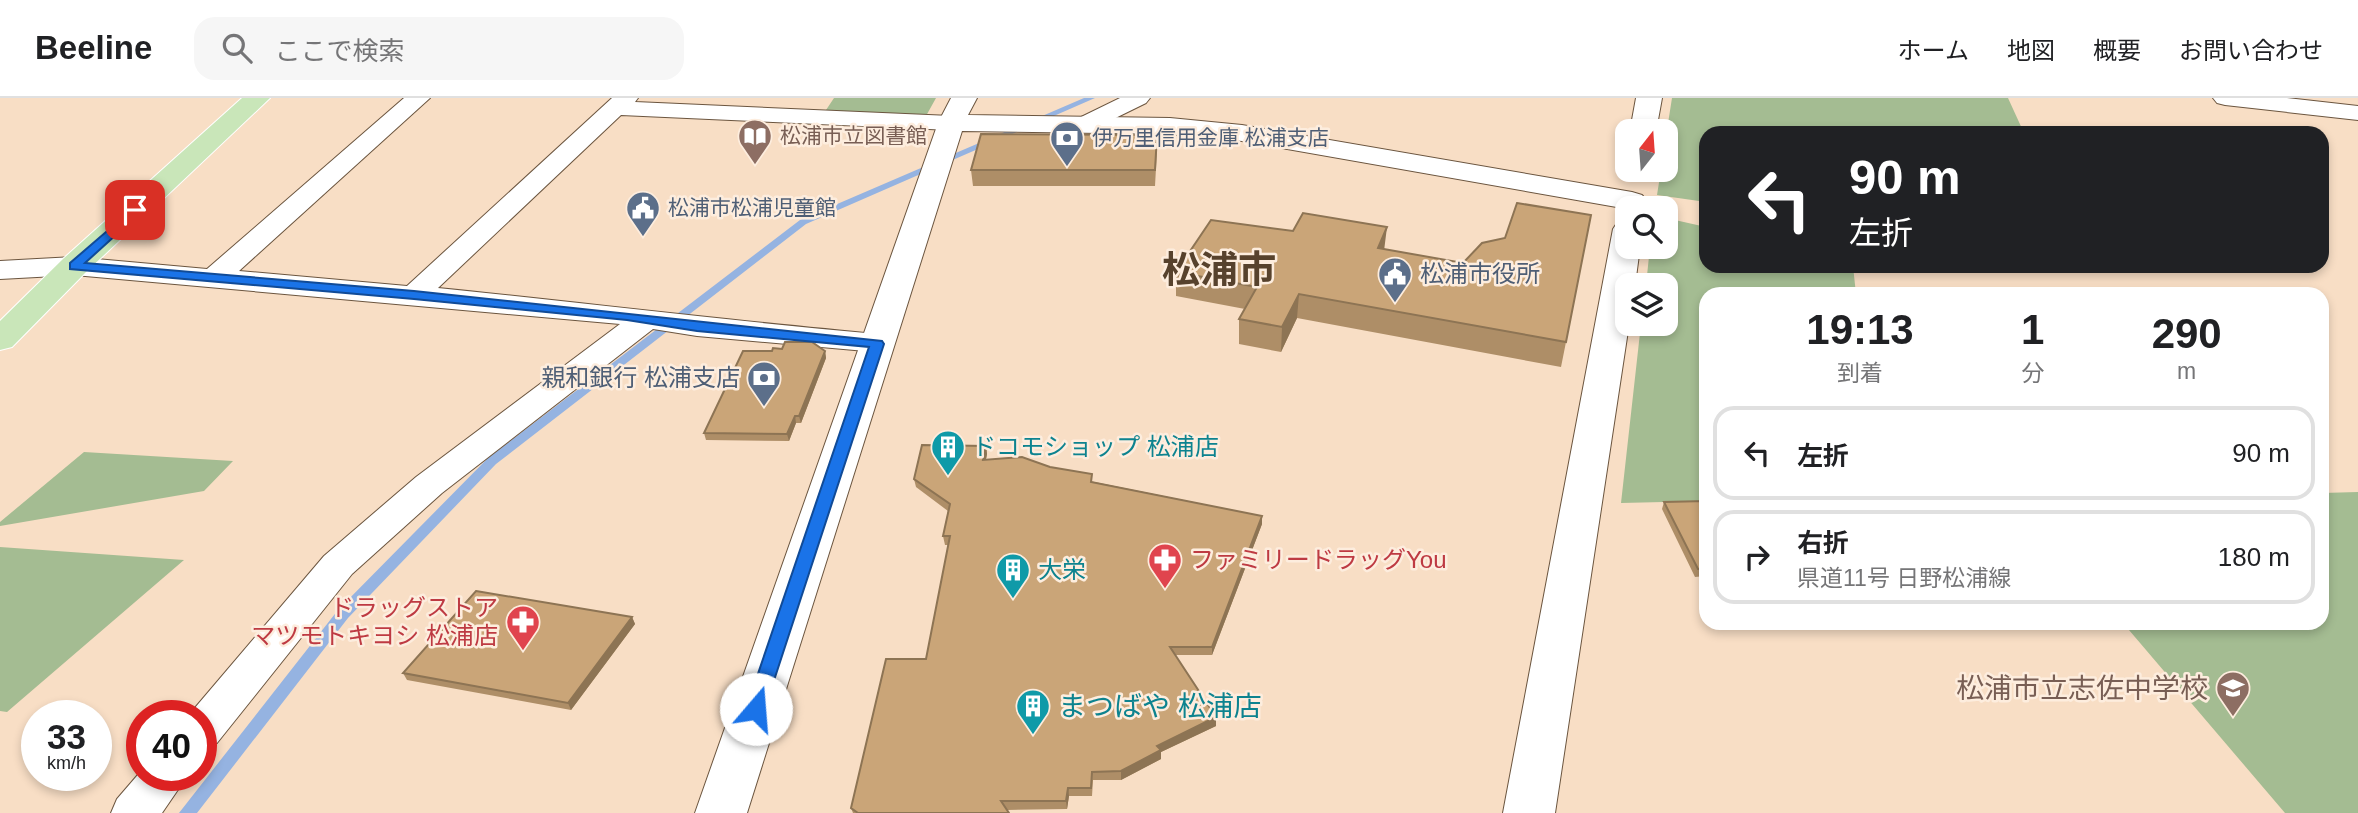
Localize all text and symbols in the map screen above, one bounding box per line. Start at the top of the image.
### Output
search box [194,17,684,80]
text: Beeline [35,29,152,66]
icon: search [218,29,256,67]
text: ここで検索 [274,36,404,66]
text: ホーム [1898,37,1969,64]
text: 地図 [2007,37,2055,64]
text: 概要 [2093,37,2141,64]
text: お問い合わせ [2179,37,2323,64]
library icon: 松浦市立図書館 [736,117,774,166]
bank icon: 伊万里信用金庫 松浦支店 [1048,119,1086,168]
north arrow [1615,119,1678,182]
map controls [1615,119,1678,336]
place label: 松浦市立図書館 [780,124,927,147]
place label: 伊万里信用金庫 松浦支店 [1092,126,1329,149]
text: 90 m [1849,150,1961,204]
icon: left [1734,154,1825,245]
pin [105,180,165,240]
public building icon: 松浦市松浦児童館 [624,189,662,238]
icon: arrive [116,191,154,229]
place label: 松浦市松浦児童館 [668,196,836,219]
button: search [1615,196,1678,259]
text: 左折 [1849,215,1913,251]
district label: 松浦市 [1162,249,1276,291]
public building icon: 松浦市役所 [1376,255,1414,304]
place label: 松浦市役所 [1420,260,1540,287]
button: layers [1615,273,1678,336]
text: 19:13 [1806,306,1914,353]
text: 1 [2021,306,2044,353]
text: 290 [2152,310,2222,357]
text: m [2177,358,2196,384]
bank icon: 親和銀行 松浦支店 [745,359,783,408]
text: 到着 [1837,360,1883,386]
text: 分 [2021,360,2044,386]
place label: 親和銀行 松浦支店 [541,364,740,391]
building icon: ドコモショップ 松浦店 [929,428,967,477]
place label: ドコモショップ 松浦店 [972,433,1219,460]
icon: left [1738,434,1776,472]
text: 90 m [2232,438,2290,468]
text: 左折 [1797,441,1849,471]
text: 右折 [1797,528,1849,558]
icon: right [1738,538,1776,576]
pharmacy icon: ファミリードラッグYou [1146,541,1184,590]
text: 180 m [2218,542,2290,572]
place label: ファミリードラッグYou [1190,546,1447,573]
building icon: 大栄 [994,551,1032,600]
place label: 大栄 [1038,556,1086,583]
text: 県道11号 日野松浦線 [1797,565,2011,591]
place label: ドラッグストア マツモトキヨシ 松浦店 [251,594,498,649]
pharmacy icon: ドラッグストア マツモトキヨシ 松浦店 [504,603,542,652]
school or university icon: 松浦市立志佐中学校 [2214,669,2252,718]
position arrow [719,672,793,746]
place label: 松浦市立志佐中学校 [1956,673,2208,704]
building icon: まつばや 松浦店 [1014,687,1052,736]
place label: まつばや 松浦店 [1058,691,1262,722]
speed limit sign: 40 [126,700,217,791]
text: 33 [47,717,86,756]
text: km/h [47,753,86,773]

